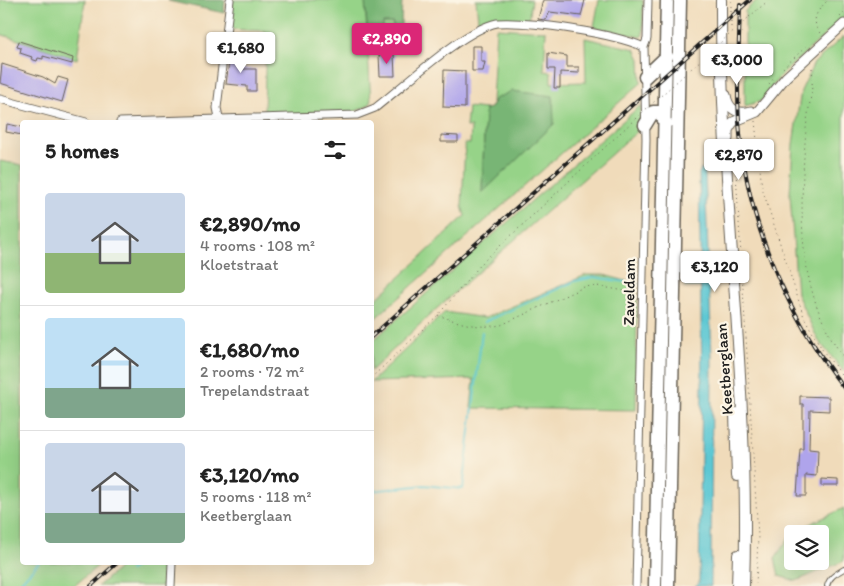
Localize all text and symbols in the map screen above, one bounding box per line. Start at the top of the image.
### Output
pin: €2,890 [346,22,428,65]
text: €2,890 [363,29,411,48]
pin: €1,680 [200,32,282,74]
text: €1,680 [217,38,265,57]
pin: €3,000 [696,44,778,86]
text: €3,000 [711,50,763,69]
icon: filters [321,136,349,164]
text: 5 homes [45,138,119,163]
pin: €2,870 [698,138,780,181]
text: €2,870 [715,145,763,164]
text: €2,890/mo [200,211,301,236]
icon: home [85,213,145,273]
text: 4 rooms · 108 m² [200,236,315,255]
pin: €3,120 [674,250,756,293]
text: Kloetstraat [200,255,278,274]
text: €3,120 [691,257,739,276]
street label: Zaveldam [619,258,639,326]
street label: Keetberglaan [711,323,737,415]
text: €1,680/mo [200,337,299,362]
icon: home [85,338,145,398]
text: 2 rooms · 72 m² [200,362,304,381]
text: Trepelandstraat [200,381,309,400]
text: €3,120/mo [200,462,299,487]
icon: home [85,463,145,523]
text: 5 rooms · 118 m² [200,487,311,506]
text: Keetberglaan [200,506,292,525]
map controls [784,525,829,570]
button: layers [784,525,829,570]

